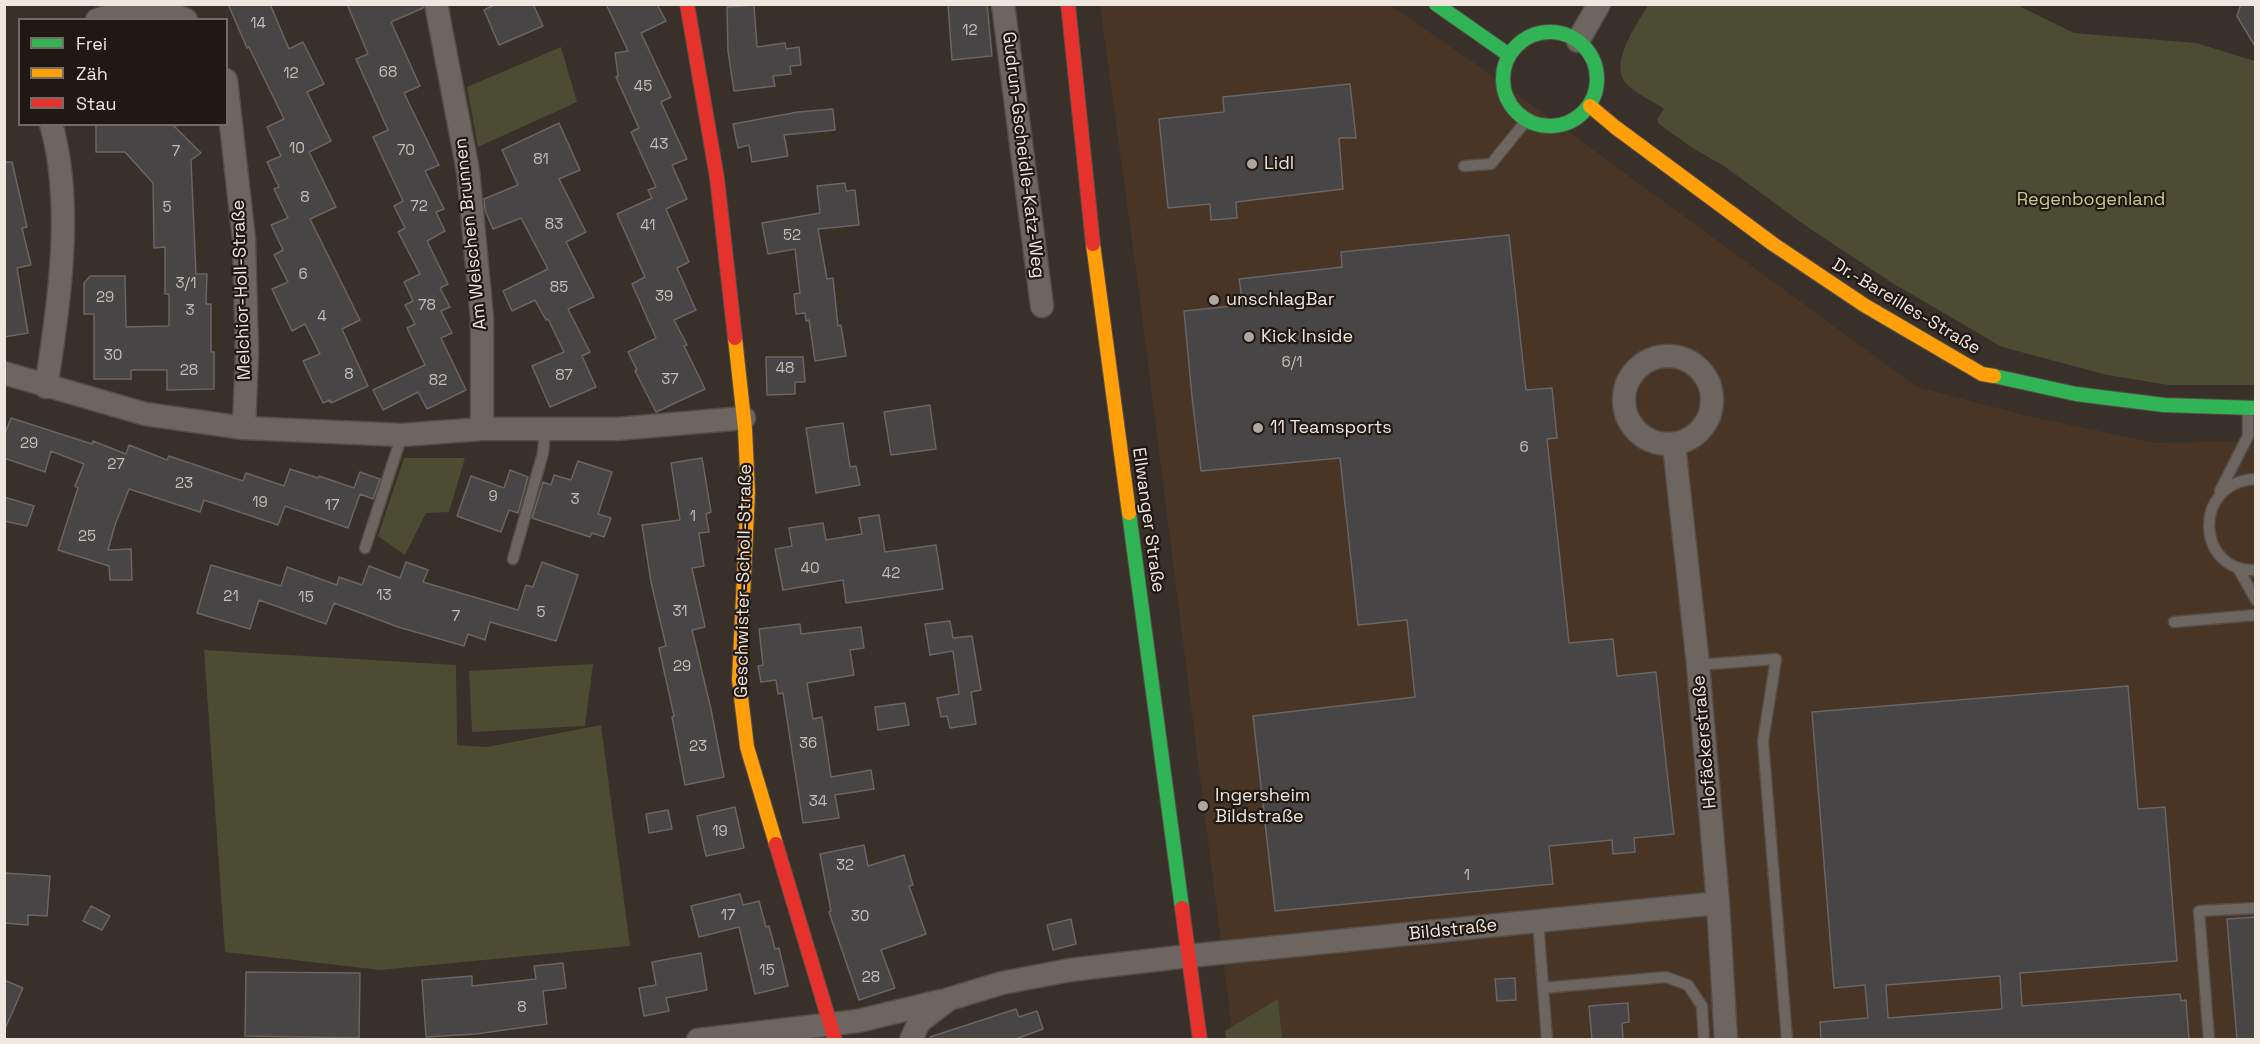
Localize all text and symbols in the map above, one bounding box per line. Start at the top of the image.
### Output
house number: 14 [250,15,266,33]
legend [18,18,228,126]
house number: 12 [962,22,978,40]
street label: Gudrun-Gscheidle-Katz-Weg [997,31,1049,279]
text: Frei [76,32,107,55]
text: Zäh [76,62,108,85]
house number: 68 [379,64,397,82]
house number: 12 [283,65,299,83]
house number: 45 [634,78,652,96]
text: Stau [76,92,116,115]
house number: 43 [650,136,668,154]
street label: Am Welschen Brunnen [450,137,492,331]
house number: 10 [289,140,305,158]
house number: 70 [397,142,415,160]
house number: 7 [172,143,180,161]
house number: 81 [533,151,549,169]
place label: Lidl [1264,153,1294,175]
marker: Lidl [1245,157,1259,171]
house number: 8 [300,189,310,207]
park label: Regenbogenland [2017,189,2165,211]
house number: 72 [410,198,428,216]
house number: 5 [163,199,171,217]
street label: Melchior-Holl-Straße [228,199,256,381]
house number: 83 [545,216,563,234]
house number: 41 [640,217,656,235]
house number: 52 [783,227,801,245]
street label: Dr.-Bareilles-Straße [1828,254,1984,360]
house number: 6 [298,266,308,284]
house number: 3/1 [176,275,196,293]
house number: 85 [550,279,568,297]
house number: 39 [655,288,673,306]
house number: 29 [96,289,114,307]
place label: unschlagBar [1226,289,1334,311]
marker: unschlagBar [1207,293,1221,307]
house number: 78 [418,297,436,315]
house number: 3 [185,302,195,320]
house number: 4 [317,308,327,326]
place label: Kick Inside [1261,326,1353,348]
marker: Kick Inside [1242,330,1256,344]
house number: 30 [104,347,122,365]
house number: 6/1 [1282,354,1302,372]
house number: 48 [776,360,794,378]
house number: 28 [180,362,198,380]
house number: 8 [344,366,354,384]
house number: 87 [555,367,573,385]
house number: 37 [661,371,679,389]
house number: 82 [429,372,447,390]
place label: 11 Teamsports [1270,417,1392,439]
marker: 11 Teamsports [1251,421,1265,435]
house number: 29 [20,435,38,453]
house number: 6 [1519,439,1529,457]
street label: Ellwanger Straße [1127,446,1169,594]
house number: 27 [107,456,125,474]
street label: Geschwister-Scholl-Straße [731,464,757,698]
house number: 23 [175,475,193,493]
house number: 9 [488,488,498,506]
house number: 3 [570,491,580,509]
house number: 19 [252,494,268,512]
house number: 17 [325,497,339,515]
house number: 1 [690,508,696,526]
house number: 25 [78,528,96,546]
house number: 40 [801,560,819,578]
house number: 42 [882,565,900,583]
house number: 13 [376,587,392,605]
house number: 21 [223,588,239,606]
house number: 15 [298,589,314,607]
house number: 31 [672,603,688,621]
house number: 5 [537,604,545,622]
house number: 7 [452,608,460,626]
house number: 29 [673,658,691,676]
street label: Hofäckerstraße [1688,674,1722,810]
house number: 36 [799,735,817,753]
house number: 23 [689,738,707,756]
place label: Ingersheim Bildstraße [1215,785,1310,828]
house number: 34 [809,793,827,811]
marker: Ingersheim Bildstraße [1196,799,1210,813]
house number: 19 [712,823,728,841]
house number: 32 [836,857,854,875]
house number: 1 [1464,867,1470,885]
house number: 17 [721,907,735,925]
house number: 30 [851,908,869,926]
street label: Bildstraße [1408,915,1498,945]
house number: 15 [759,962,775,980]
house number: 28 [862,969,880,987]
house number: 8 [517,999,527,1017]

